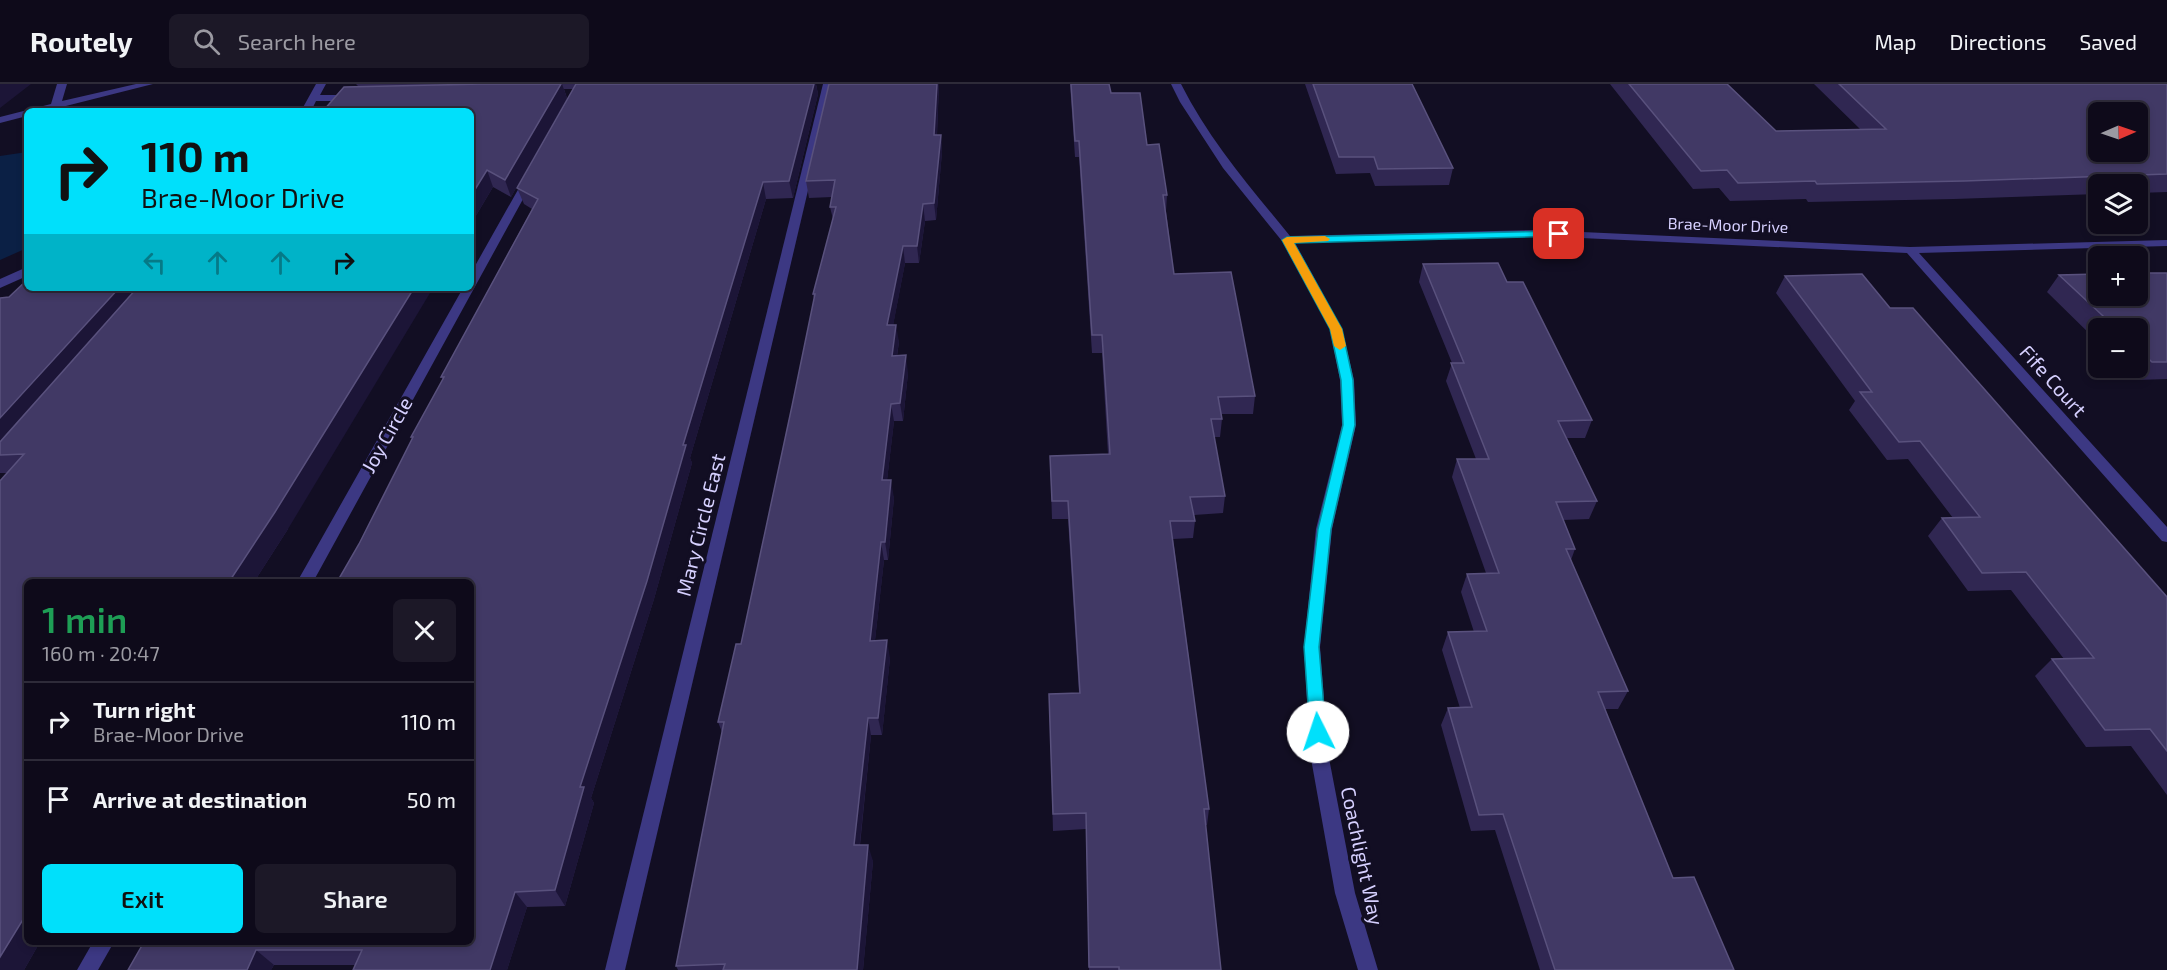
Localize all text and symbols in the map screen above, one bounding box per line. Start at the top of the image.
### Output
search box [169,14,589,68]
text: Routely [30,24,133,58]
icon: search [190,25,223,58]
text: Search here [238,28,356,54]
text: Map [1874,29,1917,54]
text: Directions [1950,29,2046,54]
text: Saved [2079,29,2137,54]
north arrow [2088,102,2148,162]
map controls [2088,102,2148,378]
text: 110 m [141,130,250,180]
icon: right [42,132,120,210]
button: layers [2088,174,2148,234]
text: Brae-Moor Drive [141,181,345,213]
pin [1533,208,1584,259]
street label: Brae-Moor Drive [1667,213,1789,236]
icon: arrive [1542,217,1575,250]
icon: left [138,246,171,279]
icon: ahead [201,246,234,279]
icon: ahead [264,246,297,279]
icon: right [327,246,360,279]
button: + [2088,246,2148,306]
button: − [2088,318,2148,378]
street label: Fife Court [2015,340,2092,421]
street label: Joy Circle [355,392,417,477]
street label: Mary Circle East [671,451,729,599]
text: 1 min [42,597,127,640]
button: close [393,599,456,662]
text: 160 m · 20:47 [42,641,160,665]
text: Turn right [93,696,195,722]
position arrow [1286,700,1350,764]
icon: right [42,705,75,738]
text: 110 m [401,708,456,734]
text: Brae-Moor Drive [93,722,244,746]
icon: arrive [42,783,75,816]
street label: Coachlight Way [1337,784,1389,928]
text: Arrive at destination [93,786,307,812]
text: 50 m [407,786,456,812]
button: Exit [42,864,243,933]
button: Share [255,864,456,933]

